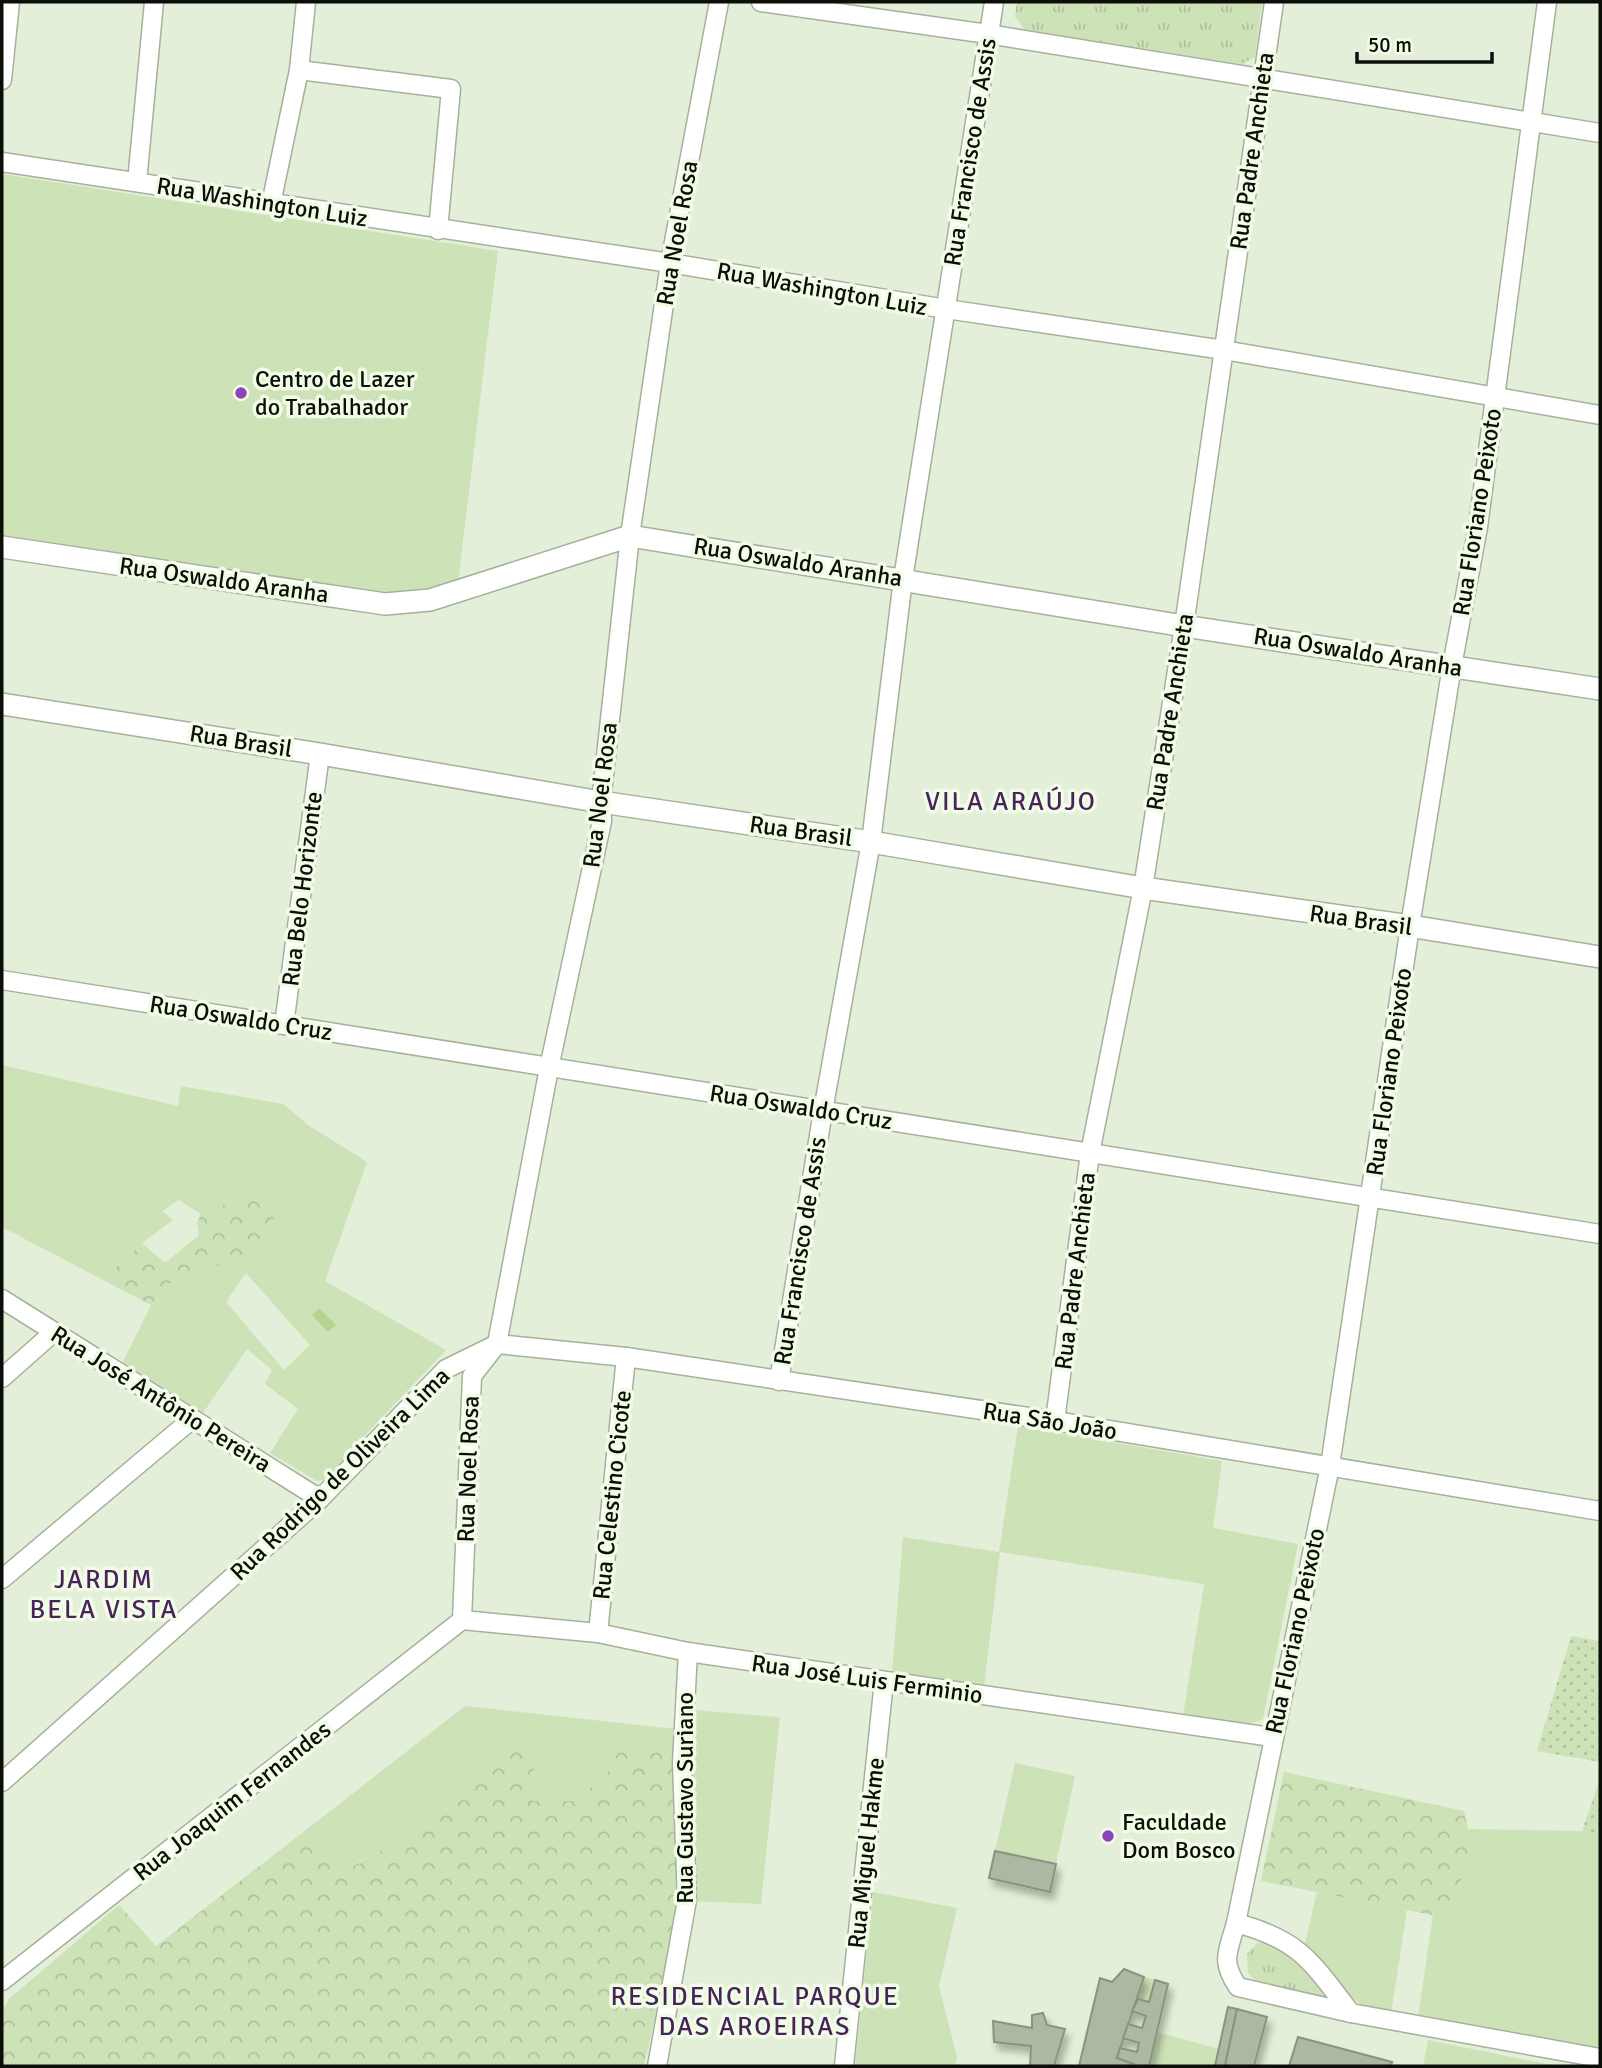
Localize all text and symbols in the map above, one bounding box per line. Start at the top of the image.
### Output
scale bar [1357,21,1492,65]
text: 50 m [1368,32,1412,58]
street label: Rua Francisco de Assis [937,36,1003,268]
street label: Rua Padre Anchieta [1223,50,1281,252]
street label: Rua Noel Rosa [649,158,705,308]
street label: Rua Washington Luiz [154,171,370,233]
street label: Rua Washington Luiz [714,256,930,322]
place label: Centro de Lazer do Trabalhador [255,364,415,422]
marker: Centro de Lazer do Trabalhador [233,385,249,401]
street label: Rua Floriano Peixoto [1446,406,1508,618]
street label: Rua Oswaldo Aranha [691,531,905,593]
street label: Rua Oswaldo Aranha [117,550,331,610]
street label: Rua Padre Anchieta [1140,611,1200,813]
street label: Rua Oswaldo Aranha [1251,621,1465,683]
street label: Rua Brasil [188,718,294,764]
street label: Rua Noel Rosa [576,720,624,870]
district label: VILA ARAÚJO [925,786,1097,818]
street label: Rua Belo Horizonte [275,790,329,988]
street label: Rua Brasil [748,809,854,853]
street label: Rua Brasil [1308,898,1414,942]
street label: Rua Floriano Peixoto [1360,966,1418,1178]
street label: Rua Oswaldo Cruz [147,989,335,1047]
street label: Rua Oswaldo Cruz [707,1078,895,1136]
street label: Rua Francisco de Assis [767,1135,833,1367]
street label: Rua Padre Anchieta [1048,1170,1102,1372]
street label: Rua José Antônio Pereira [45,1319,277,1479]
street label: Rua Rodrigo de Oliveira Lima [224,1361,456,1587]
street label: Rua Celestino Cicote [586,1389,638,1601]
street label: Rua Noel Rosa [450,1395,486,1543]
street label: Rua São João [981,1396,1119,1446]
street label: Rua Floriano Peixoto [1259,1525,1331,1737]
district label: JARDIM BELA VISTA [30,1564,178,1626]
street label: Rua José Luis Ferminio [749,1648,985,1710]
street label: Rua Gustavo Suriano [670,1692,700,1904]
street label: Rua Joaquim Fernandes [127,1714,337,1888]
street label: Rua Miguel Hakme [841,1756,891,1950]
place label: Faculdade Dom Bosco [1122,1807,1236,1865]
marker: Faculdade Dom Bosco [1100,1828,1116,1844]
district label: RESIDENCIAL PARQUE DAS AROEIRAS [610,1981,900,2043]

